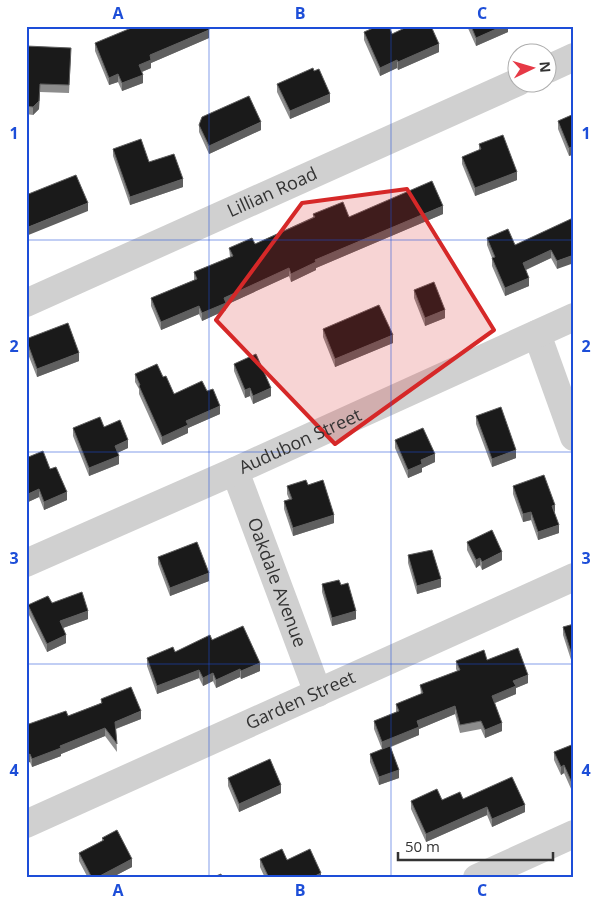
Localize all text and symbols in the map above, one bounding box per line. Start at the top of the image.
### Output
text: A [112,2,124,24]
text: B [295,2,305,24]
text: C [477,2,487,24]
north arrow [508,42,558,92]
text: N [535,60,555,73]
text: 1 [9,122,19,144]
text: 1 [581,122,591,144]
street label: Lillian Road [223,161,321,222]
text: 2 [9,335,19,357]
text: 2 [581,335,591,357]
street label: Audubon Street [235,402,365,479]
street label: Oakdale Avenue [242,514,313,650]
text: 3 [9,547,19,569]
text: 3 [581,547,591,569]
street label: Garden Street [241,664,359,735]
text: 4 [9,759,19,781]
text: 4 [581,759,591,781]
scale bar [398,829,552,861]
text: 50 m [405,836,440,856]
text: A [112,879,124,901]
text: B [295,879,305,901]
text: C [477,879,487,901]

